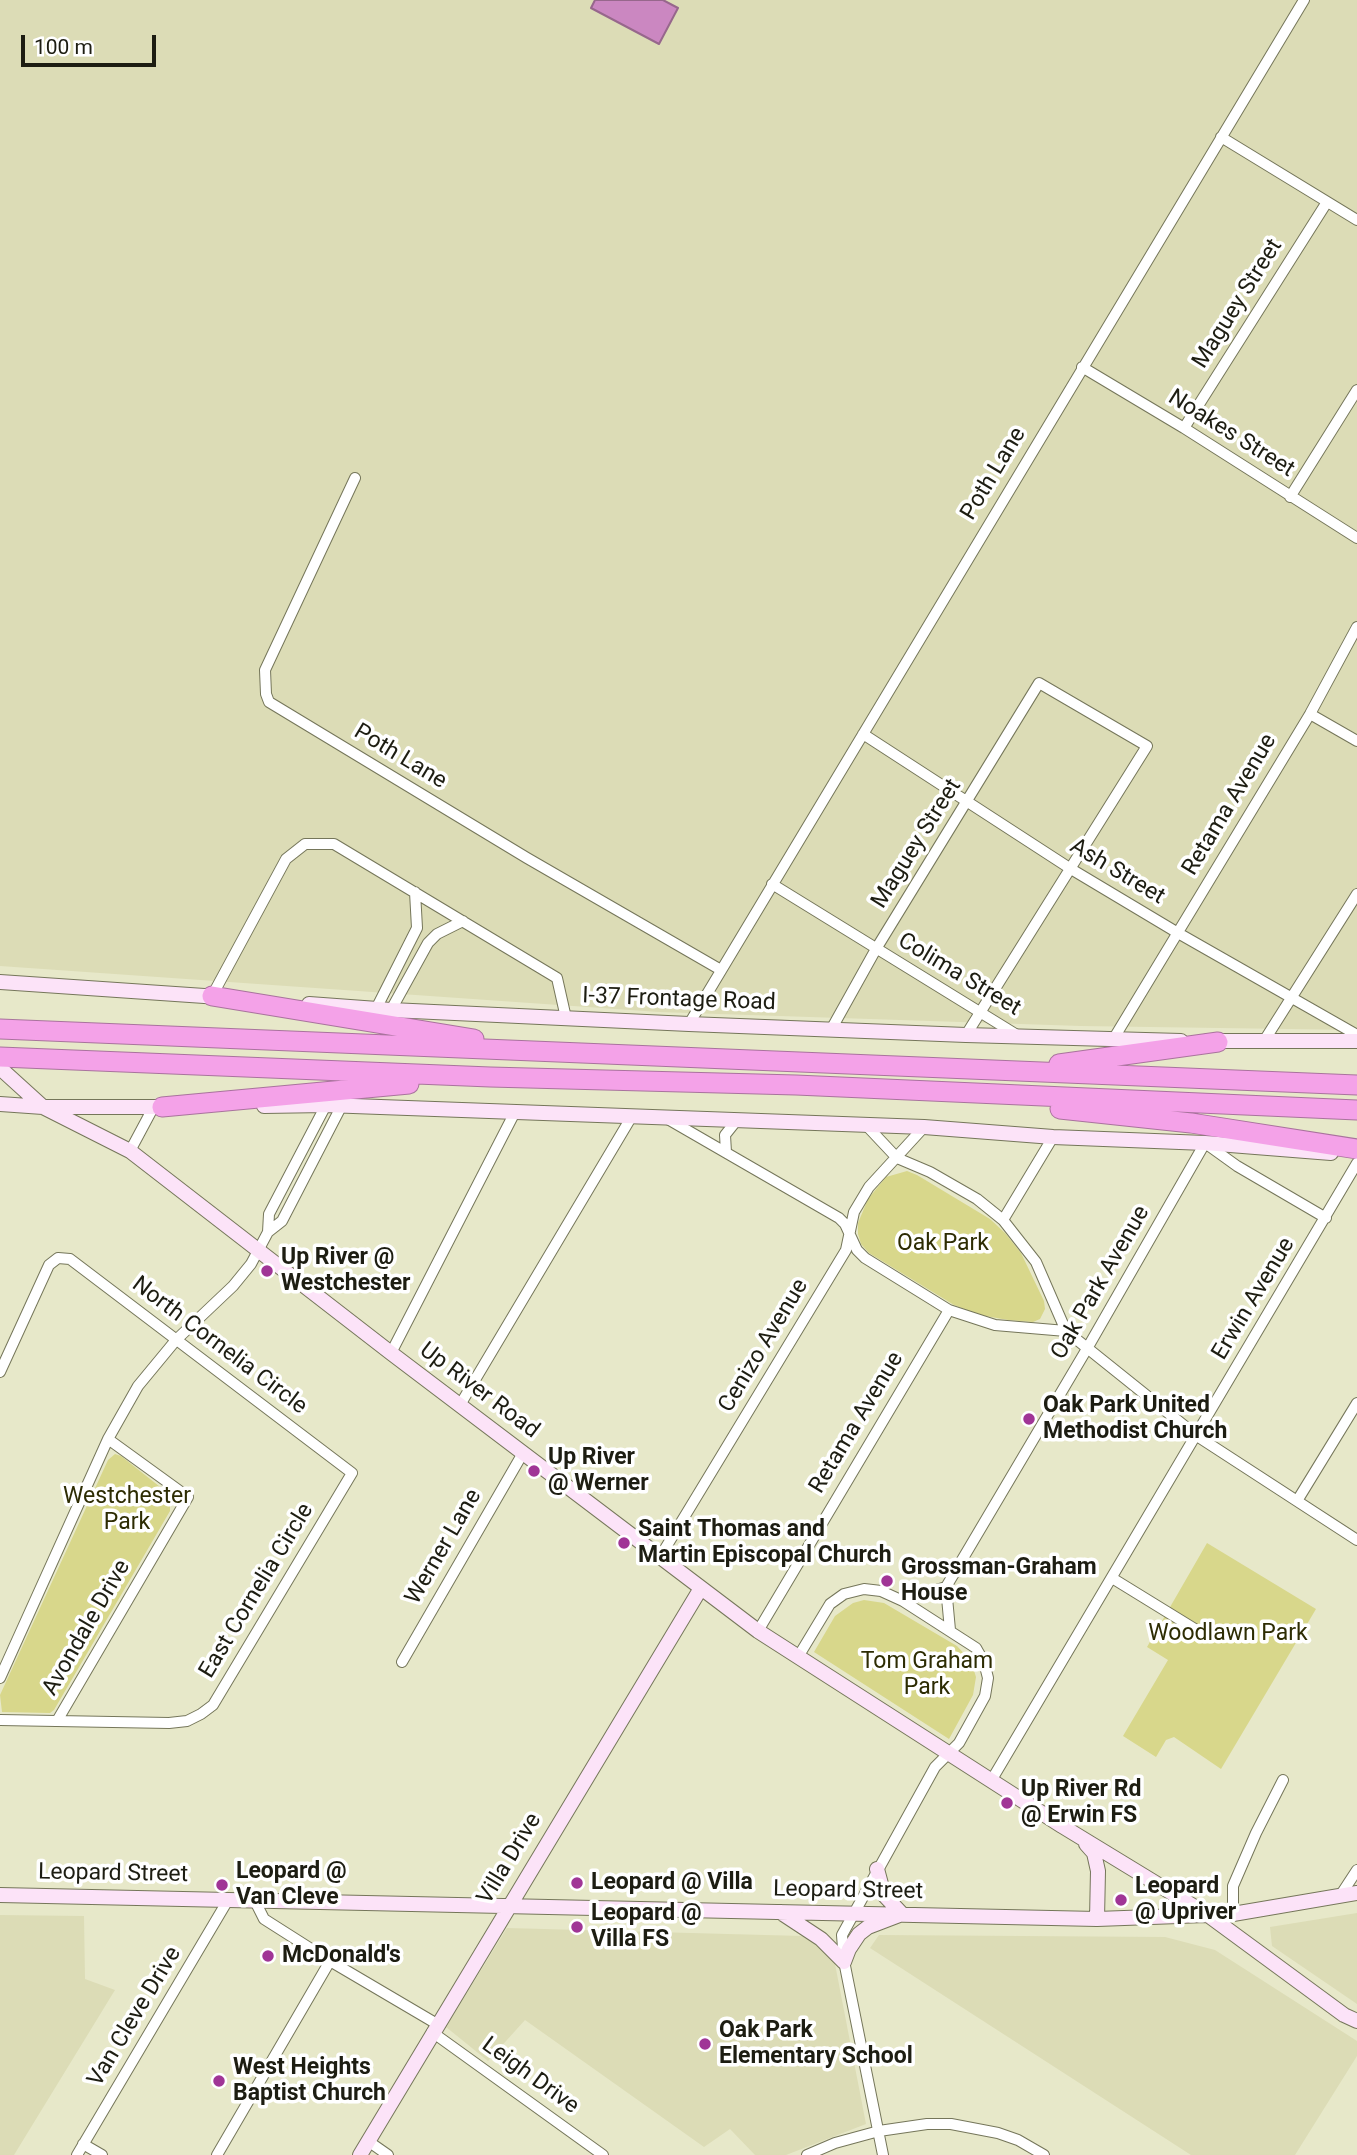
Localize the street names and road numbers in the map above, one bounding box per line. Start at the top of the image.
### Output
street label: Maguey Street [1187,234,1289,374]
street label: Noakes Street [1163,384,1299,484]
street label: Poth Lane [956,423,1032,525]
street label: Poth Lane [349,719,451,795]
street label: Retama Avenue [1177,729,1283,881]
street label: Maguey Street [866,774,968,914]
street label: Ash Street [1064,833,1170,911]
street label: Colima Street [893,928,1025,1022]
street label: I-37 Frontage Road [582,983,776,1017]
street label: Oak Park Avenue [1046,1201,1156,1365]
street label: Erwin Avenue [1207,1233,1301,1365]
street label: North Cornelia Circle [126,1271,312,1421]
street label: Cenizo Avenue [713,1274,815,1418]
street label: Up River Road [414,1337,544,1445]
street label: Retama Avenue [804,1347,910,1499]
street label: Werner Lane [400,1485,488,1609]
street label: East Cornelia Circle [194,1499,320,1683]
street label: Avondale Drive [37,1555,137,1701]
street label: Villa Drive [472,1808,548,1910]
street label: Leopard Street [38,1859,188,1889]
street label: Leopard Street [773,1876,923,1906]
street label: Van Cleve Drive [82,1942,188,2092]
street label: Leigh Drive [476,2032,584,2120]

